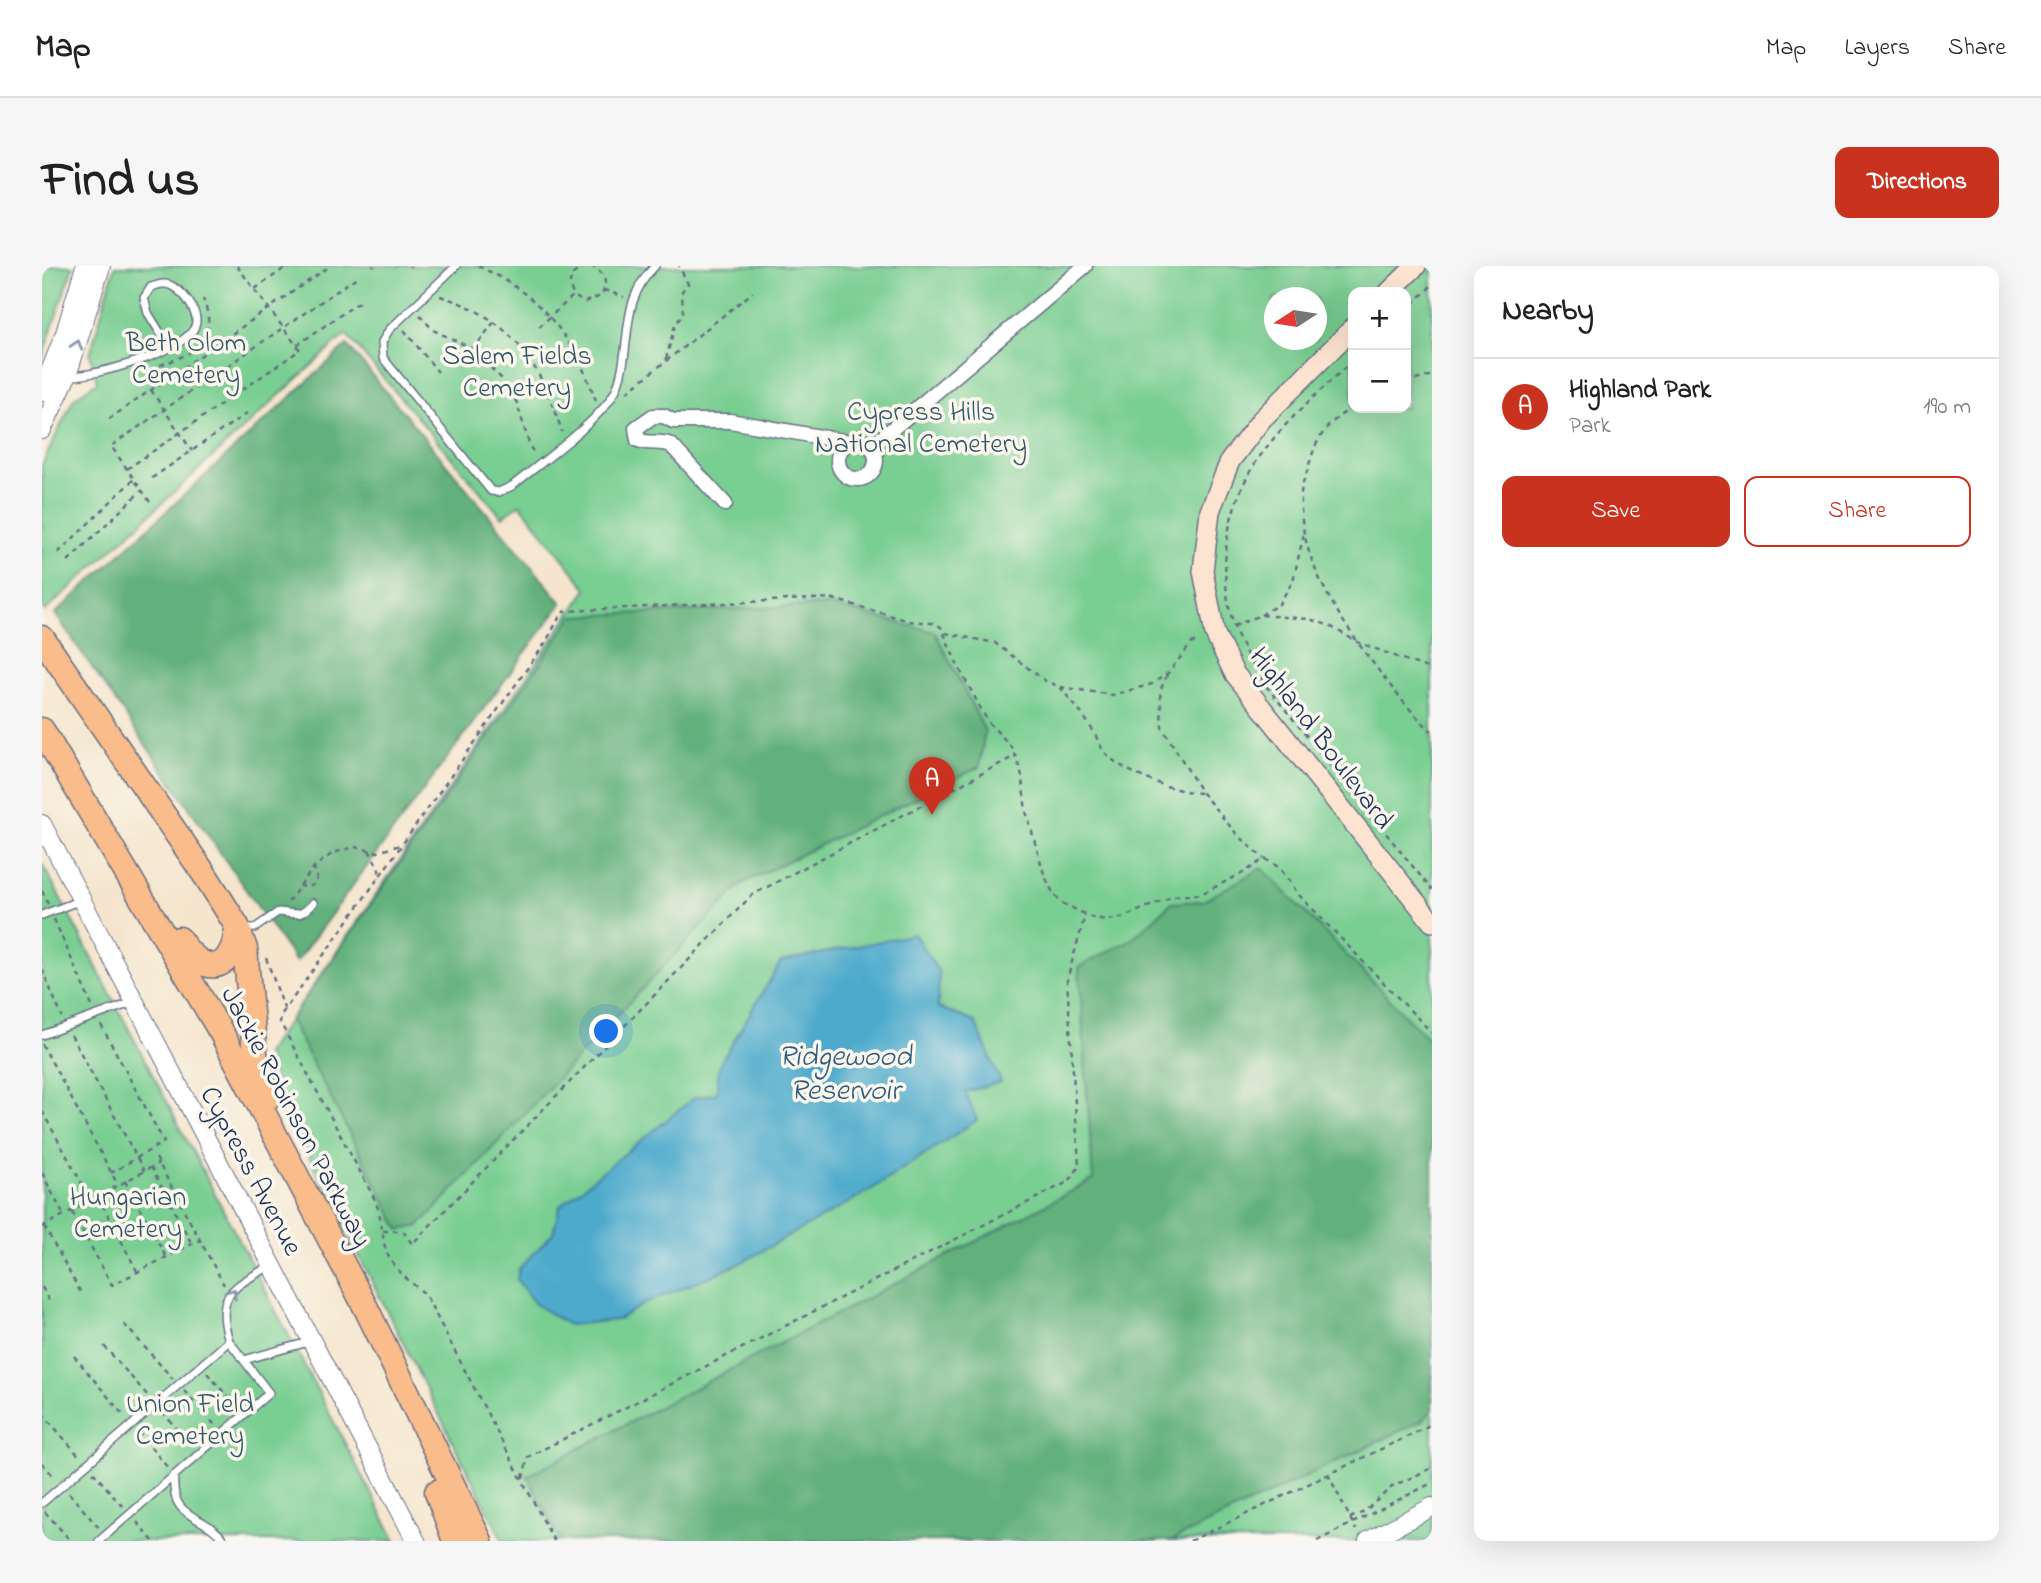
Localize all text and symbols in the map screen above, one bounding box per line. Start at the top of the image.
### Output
text: Map [35,24,91,72]
text: Map [1766,31,1806,66]
text: Layers [1844,31,1910,66]
text: Share [1948,31,2006,66]
text: Find us [42,146,199,218]
button: Directions [1835,147,1999,218]
north arrow [1264,287,1327,350]
map controls [1348,287,1411,413]
button: + [1348,287,1411,350]
text: Nearby [1502,290,1594,334]
park label: Beth Olom Cemetery [125,324,246,397]
park label: Salem Fields Cemetery [442,337,592,410]
one-way arrow [69,339,83,351]
button: − [1348,350,1411,413]
text: Highland Park [1569,372,1711,410]
text: A [1518,391,1532,424]
text: 190 m [1923,391,1971,424]
park label: Cypress Hills National Cemetery [815,393,1027,466]
text: Park [1569,410,1611,443]
button: Save [1502,476,1730,547]
button: Share [1744,476,1971,547]
street label: Highland Boulevard [1238,639,1403,839]
pin: A [909,757,955,815]
street label: Jackie Robinson Parkway [209,980,381,1255]
your location [589,1014,623,1048]
water label: Ridgewood Reservoir [778,1036,913,1114]
street label: Cypress Avenue [188,1080,312,1264]
park label: Hungarian Cemetery [70,1178,186,1251]
one-way arrow [224,1288,236,1301]
park label: Union Field Cemetery [126,1385,254,1458]

